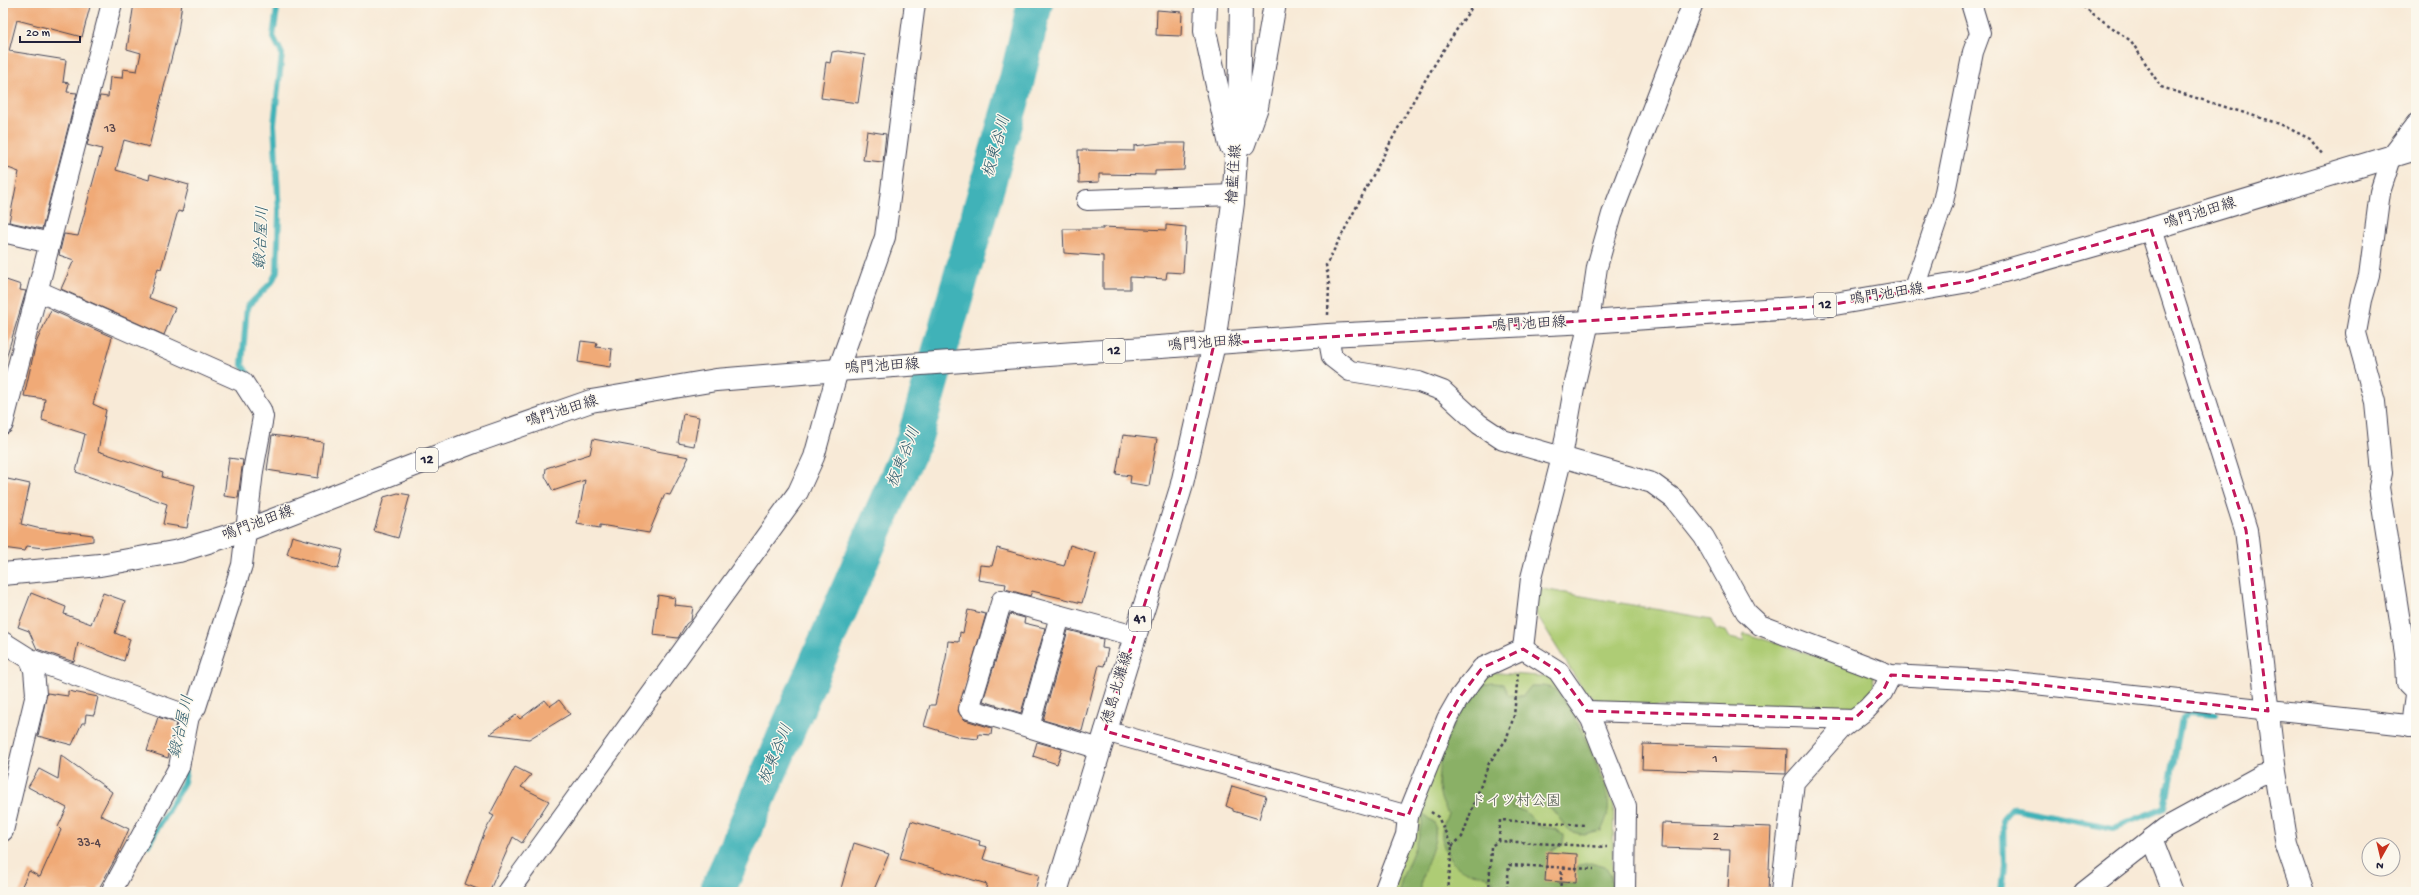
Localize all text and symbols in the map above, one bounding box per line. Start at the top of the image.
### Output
scale bar [20,18,80,44]
text: 20 m [26,27,51,41]
water label: 板東谷川 [979,113,1016,180]
house number: 13 [103,122,116,137]
street label: 檜藍住線 [1223,143,1246,205]
street label: 鳴門池田線 [2161,193,2239,234]
water label: 鍛冶屋川 [251,205,274,270]
street label: 鳴門池田線 [1848,279,1925,310]
road number: 12 [1814,293,1836,317]
street label: 鳴門池田線 [1491,313,1567,336]
street label: 鳴門池田線 [1167,331,1243,356]
road number: 12 [1103,339,1125,363]
street label: 鳴門池田線 [844,355,920,378]
street label: 鳴門池田線 [523,391,601,432]
water label: 板東谷川 [883,424,926,491]
road number: 12 [416,448,438,472]
street label: 鳴門池田線 [219,502,296,545]
road number: 41 [1129,607,1151,631]
street label: 徳島北灘線 [1097,649,1138,727]
water label: 鍛冶屋川 [166,693,199,760]
water label: 板東谷川 [755,721,798,788]
house number: 1 [1711,752,1718,767]
park label: ドイツ村公園 [1471,793,1561,811]
house number: 2 [1713,830,1720,845]
house number: 33-4 [76,836,101,851]
north arrow [2361,837,2401,877]
text: N [2375,858,2384,871]

